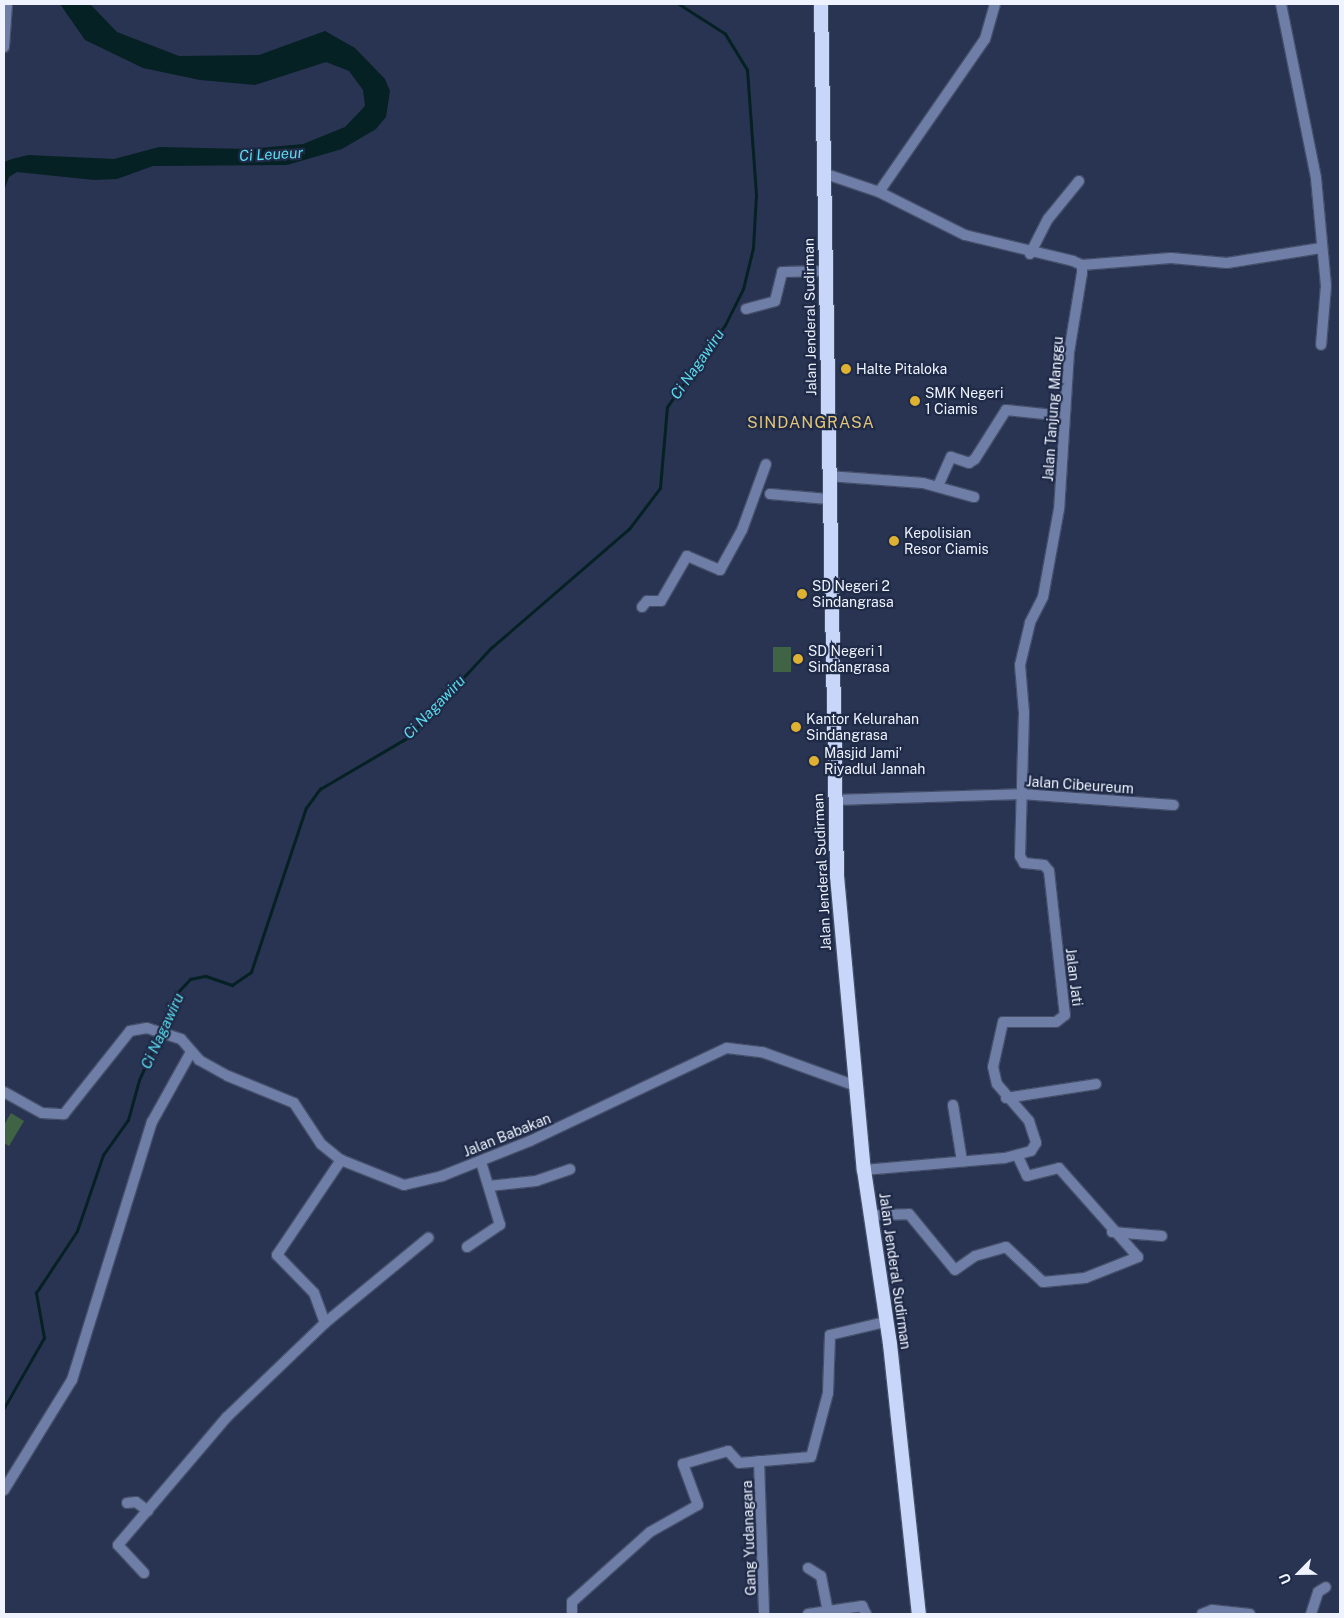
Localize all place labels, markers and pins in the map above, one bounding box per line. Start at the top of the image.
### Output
place label: Halte Pitaloka [856,361,947,377]
marker: Halte Pitaloka [840,363,852,375]
place label: SMK Negeri 1 Ciamis [925,385,1003,418]
marker: SMK Negeri 1 Ciamis [909,395,921,407]
place label: Kepolisian Resor Ciamis [904,525,989,558]
marker: Kepolisian Resor Ciamis [888,535,900,547]
place label: SD Negeri 2 Sindangrasa [812,578,894,610]
marker: SD Negeri 2 Sindangrasa [796,588,808,600]
place label: SD Negeri 1 Sindangrasa [808,643,890,676]
marker: SD Negeri 1 Sindangrasa [792,653,804,665]
place label: Kantor Kelurahan Sindangrasa [806,711,919,744]
marker: Kantor Kelurahan Sindangrasa [790,721,802,733]
place label: Masjid Jami' Riyadlul Jannah [824,745,925,778]
marker: Masjid Jami' Riyadlul Jannah [808,755,820,767]

